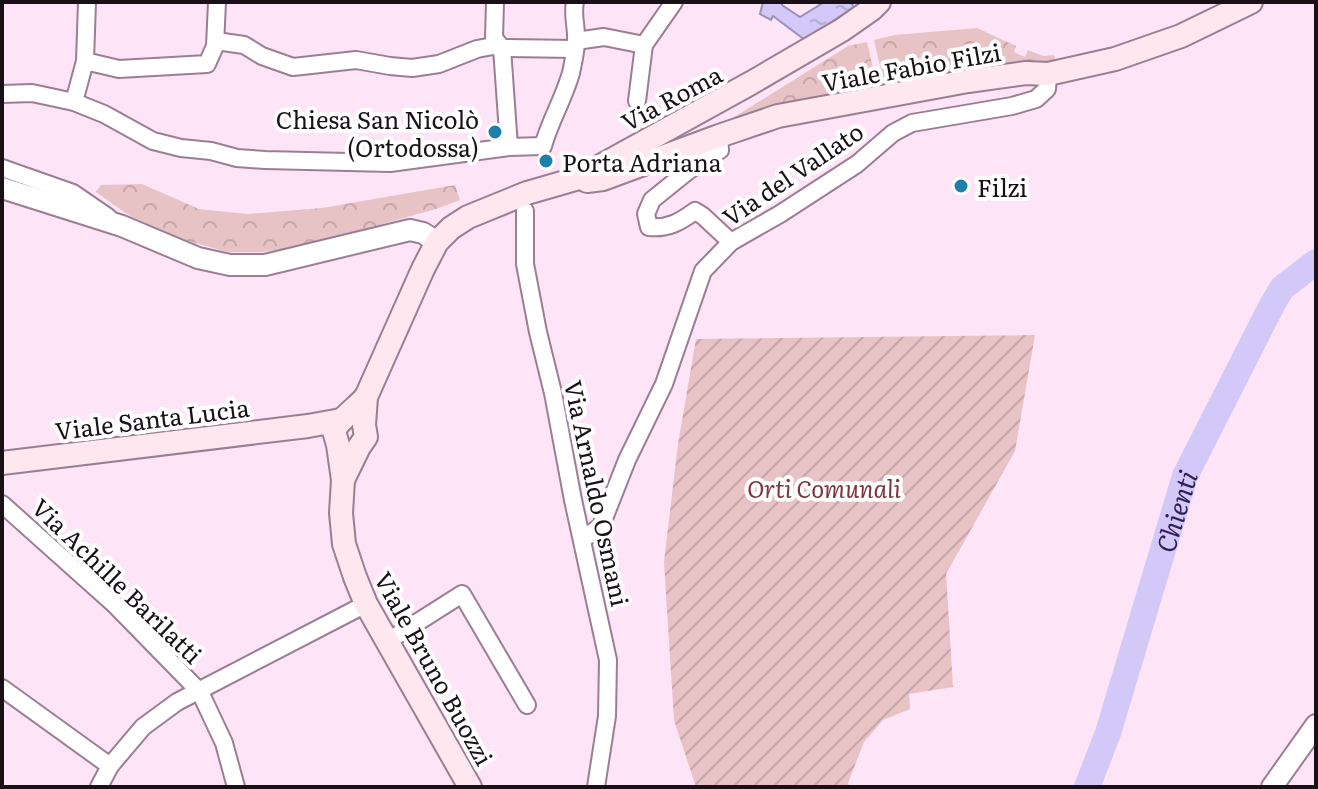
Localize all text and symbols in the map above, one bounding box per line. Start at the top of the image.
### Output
street label: Viale Fabio Filzi [819,33,1003,99]
street label: Via Roma [614,56,728,138]
place label: Chiesa San Nicolò (Ortodossa) [276,101,479,164]
street label: Via del Vallato [714,113,870,233]
marker: Chiesa San Nicolò (Ortodossa) [486,123,504,141]
place label: Porta Adriana [562,144,722,179]
marker: Porta Adriana [537,152,555,170]
place label: Filzi [977,169,1027,204]
marker: Filzi [952,177,970,195]
street label: Via Arnaldo Osmani [557,377,639,609]
street label: Viale Santa Lucia [53,389,251,447]
water label: Chienti [1144,462,1205,557]
park label: Orti Comunali [747,470,901,505]
street label: Via Achille Barilatti [25,489,211,671]
street label: Viale Bruno Buozzi [367,565,503,771]

